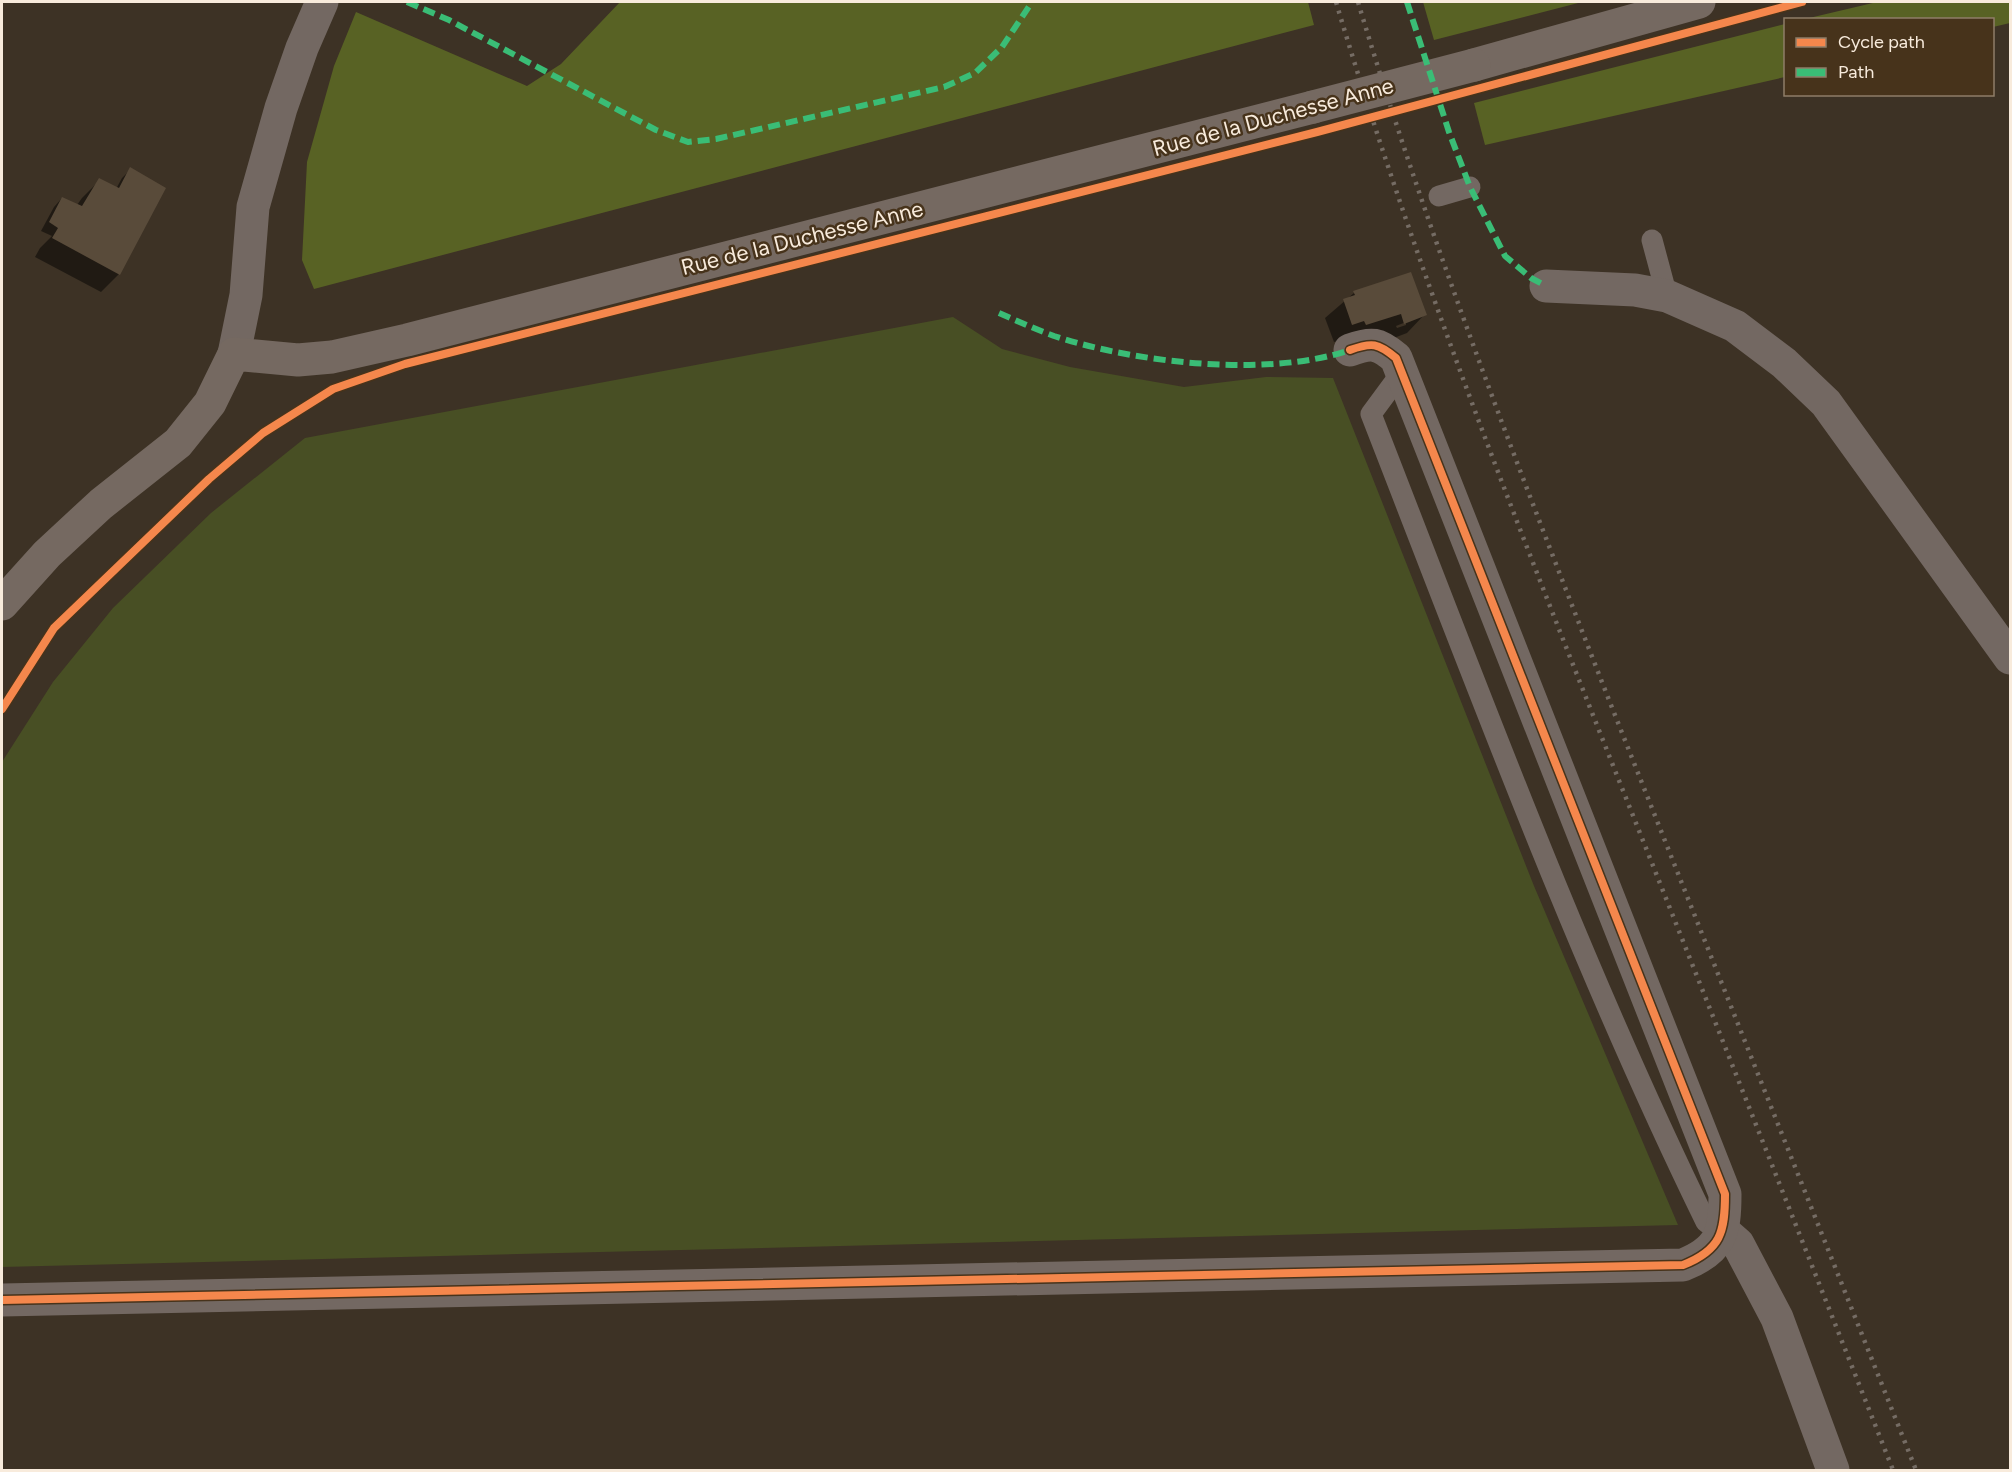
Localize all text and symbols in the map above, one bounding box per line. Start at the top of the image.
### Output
legend [1784,18,1994,96]
text: Cycle path [1838,31,1925,53]
text: Path [1838,61,1874,83]
street label: Rue de la Duchesse Anne [1150,72,1396,162]
street label: Rue de la Duchesse Anne [678,195,926,281]

